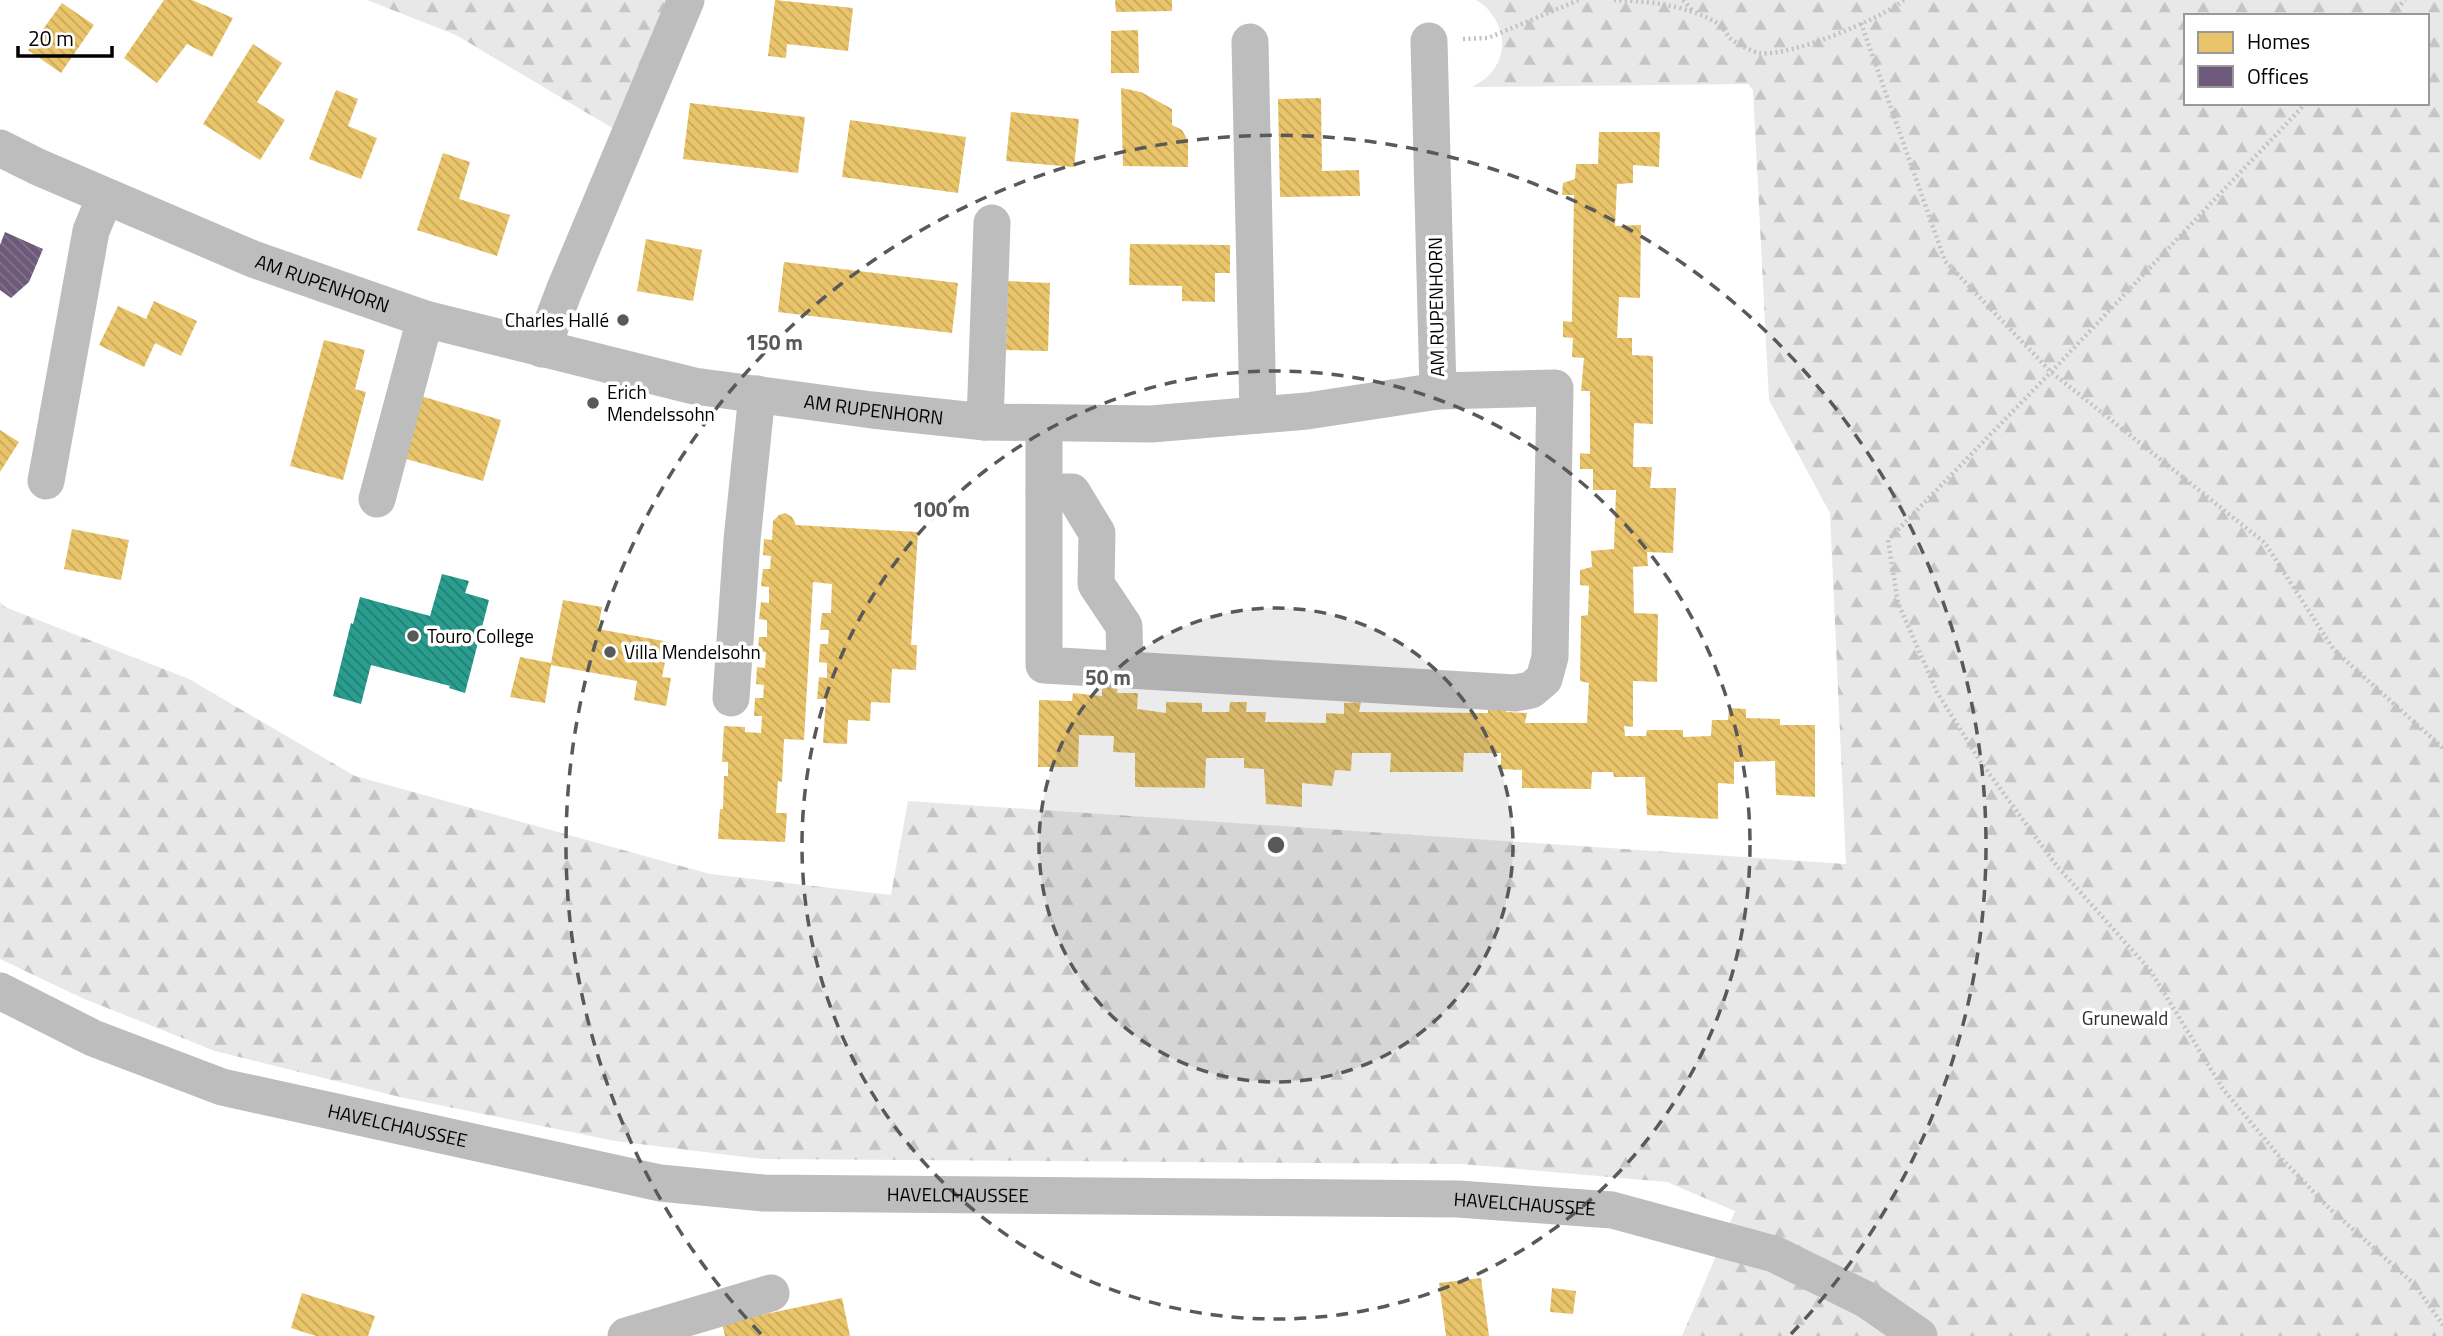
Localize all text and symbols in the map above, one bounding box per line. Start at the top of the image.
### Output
scale bar [18,14,112,58]
legend [2184,14,2429,105]
text: 20 m [28,22,74,54]
text: Homes [2247,25,2310,57]
text: Offices [2247,60,2309,92]
street label: AM RUPENHORN [1420,237,1451,377]
street label: AM RUPENHORN [252,246,394,320]
place label: Charles Hallé [505,305,609,334]
marker: Charles Hallé [615,312,631,328]
text: 150 m [745,326,803,358]
place label: Erich Mendelssohn [607,377,715,428]
street label: AM RUPENHORN [802,386,945,431]
marker: Erich Mendelssohn [585,395,601,411]
text: 100 m [912,493,970,525]
place label: Touro College [427,621,534,650]
marker: Touro College [405,628,421,644]
place label: Villa Mendelsohn [624,637,761,666]
marker: Villa Mendelsohn [602,644,618,660]
text: 50 m [1085,661,1131,693]
centre of rings [1264,833,1288,857]
park label: Grunewald [2082,1003,2168,1032]
street label: HAVELCHAUSSEE [325,1096,470,1154]
street label: HAVELCHAUSSEE [887,1179,1029,1209]
street label: HAVELCHAUSSEE [1453,1184,1597,1223]

